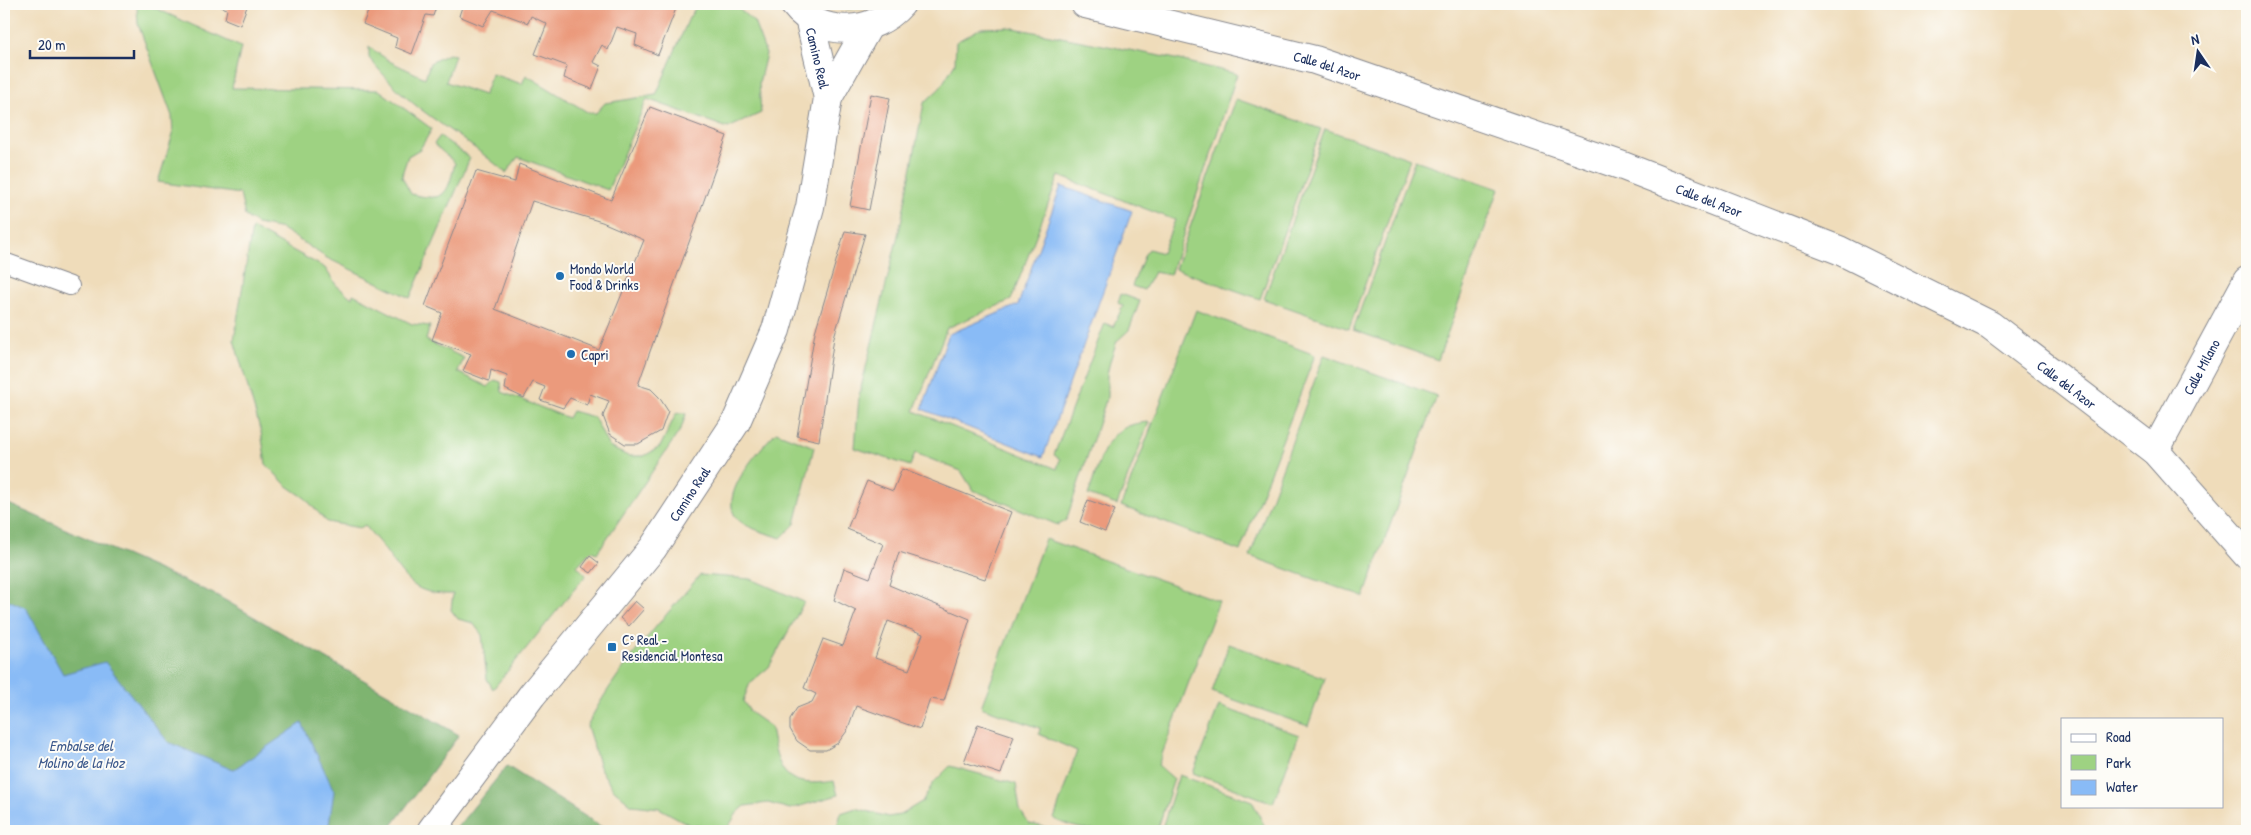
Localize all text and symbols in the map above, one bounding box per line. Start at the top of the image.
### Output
street label: Camino Real [802,25,835,91]
scale bar [30,28,134,60]
north arrow [2174,28,2224,78]
text: N [2189,29,2201,49]
text: 20 m [38,34,65,55]
street label: Calle del Azor [1292,46,1364,85]
street label: Calle del Azor [1673,178,1746,221]
place label: Mondo World Food & Drinks [569,259,639,294]
marker: Mondo World Food & Drinks [554,270,566,282]
street label: Calle Milano [2178,335,2224,398]
place label: Capri [581,345,609,365]
marker: Capri [565,348,577,360]
street label: Calle del Azor [2034,355,2101,413]
street label: Camino Real [664,462,714,525]
place label: Cº Real - Residencial Montesa [622,630,723,665]
marker: Cº Real - Residencial Montesa [606,641,618,653]
legend [2061,718,2224,808]
text: Road [2106,726,2131,747]
water label: Embalse del Molino de la Hoz [38,735,126,773]
text: Park [2106,752,2131,773]
text: Water [2106,776,2138,797]

